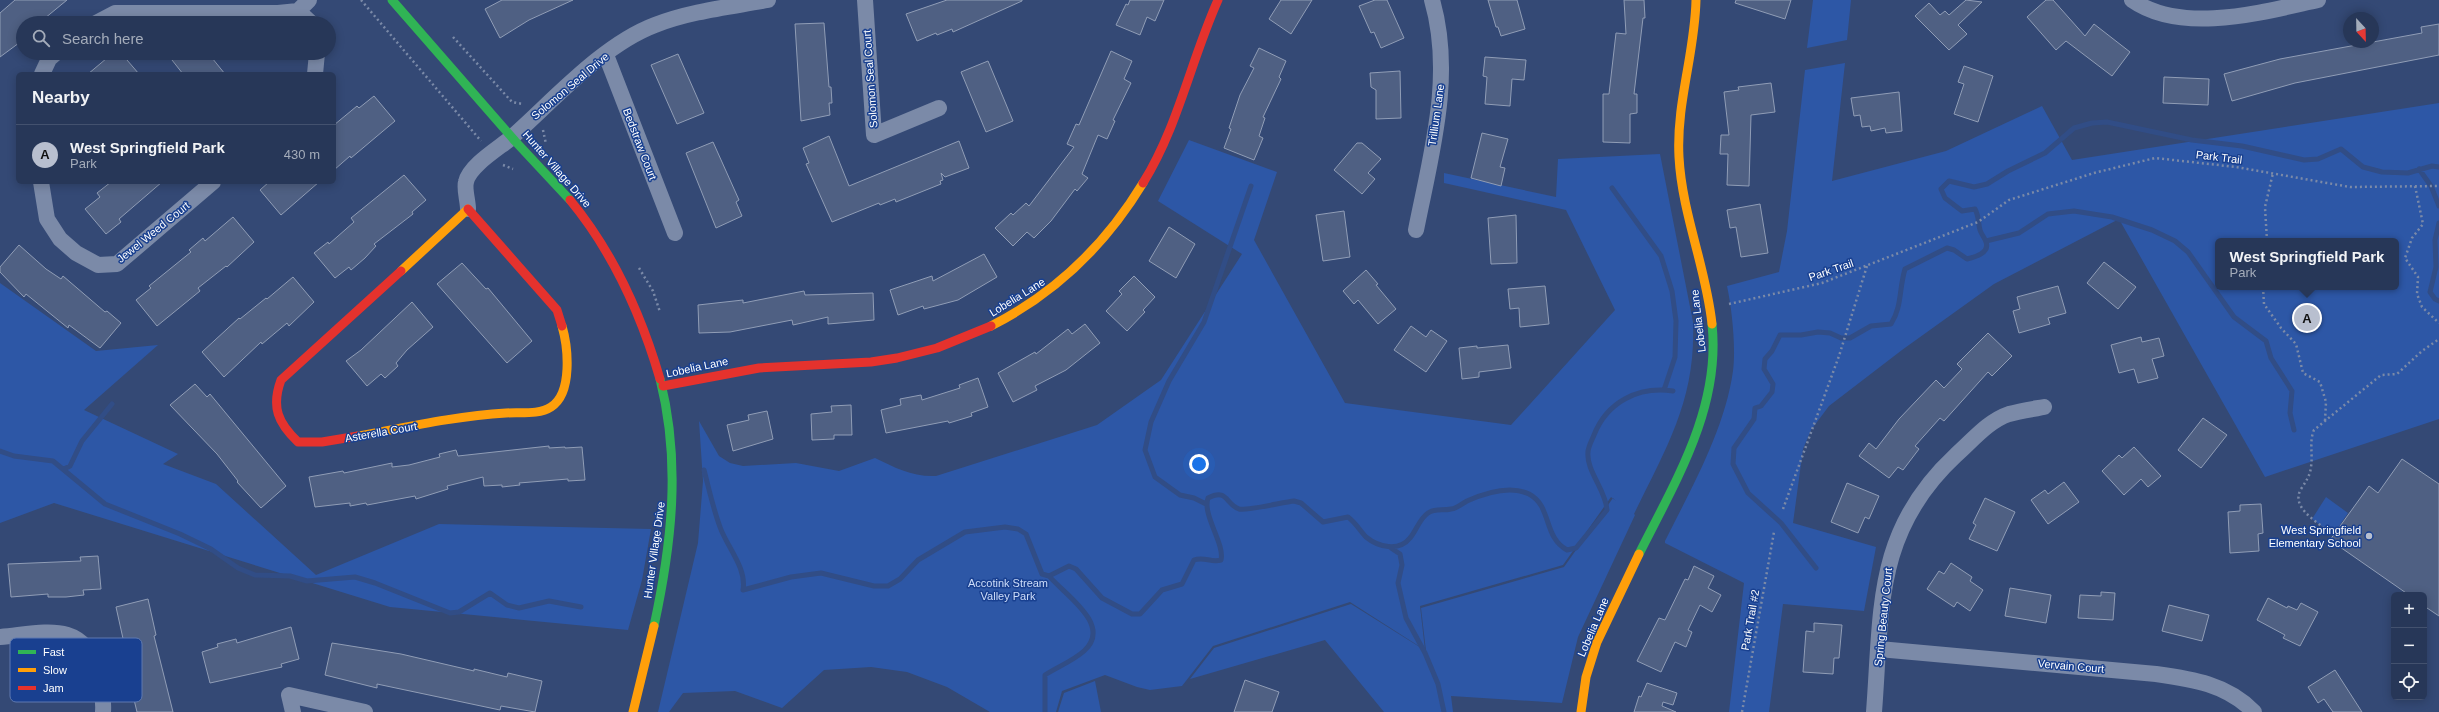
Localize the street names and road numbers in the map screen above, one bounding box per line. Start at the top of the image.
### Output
street label: Solomon Seal Court [861,29,879,129]
street label: Solomon Seal Drive [529,50,611,122]
street label: Trillium Lane [1426,83,1446,147]
street label: Bedstraw Court [621,106,659,182]
street label: Hunter Village Drive [520,128,594,210]
street label: Park Trail [2195,148,2243,166]
street label: Jewel Weed Court [114,199,192,265]
street label: Park Trail [1807,257,1855,283]
street label: Lobelia Lane [987,275,1047,319]
street label: Lobelia Lane [1688,289,1708,353]
street label: Lobelia Lane [665,355,729,379]
street label: Asterella Court [344,420,418,444]
street label: Hunter Village Drive [641,501,667,599]
street label: Spring Beauty Court [1872,567,1894,667]
street label: Park Trail #2 [1739,589,1761,651]
street label: Lobelia Lane [1575,596,1611,658]
street label: Vervain Court [2037,657,2105,675]

